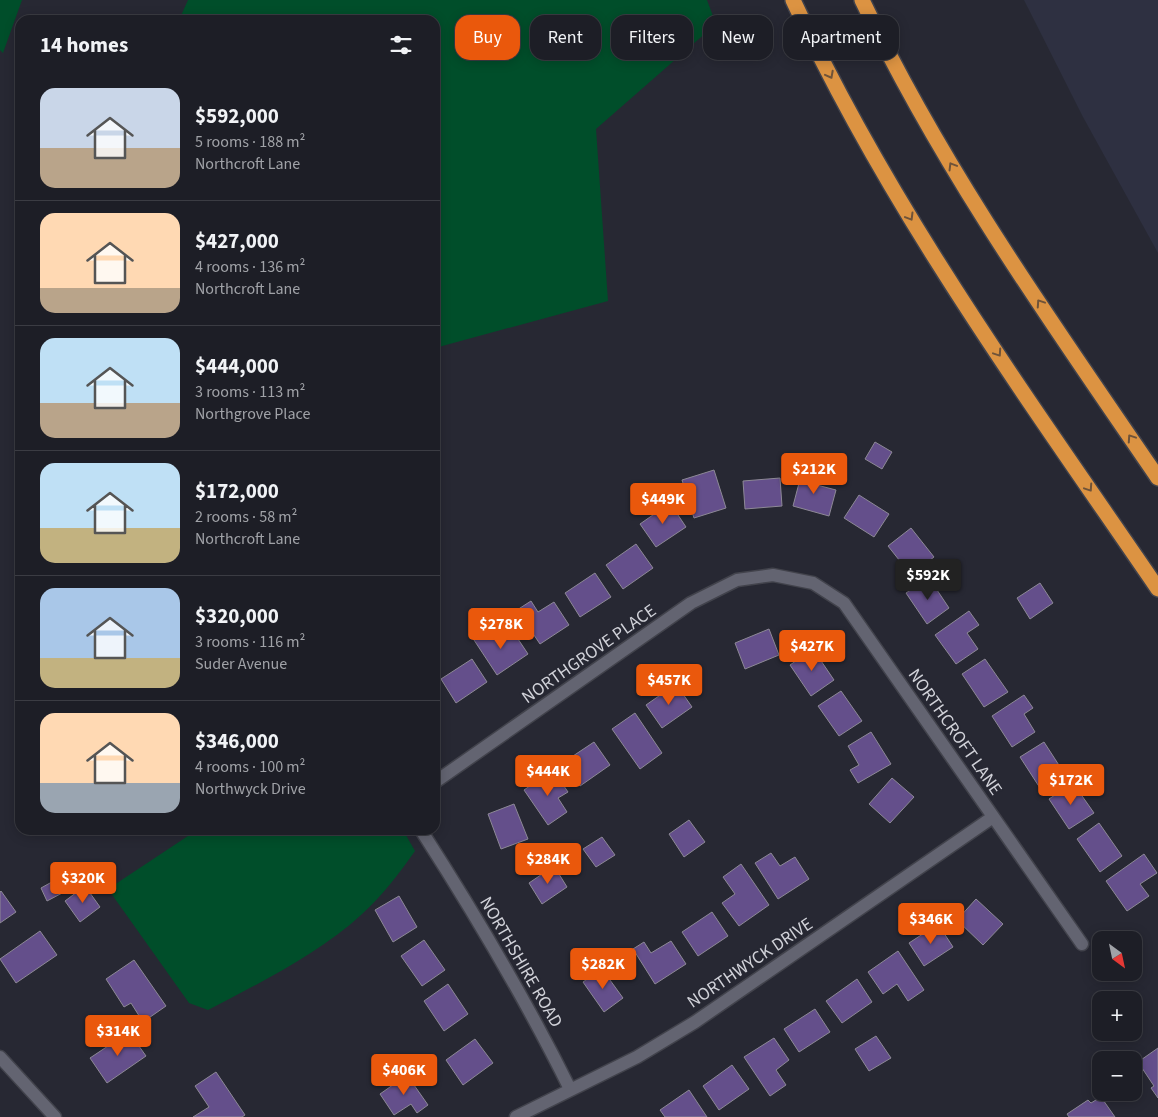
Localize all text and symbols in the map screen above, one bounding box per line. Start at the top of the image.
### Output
chip: Buy [455,15,520,60]
chip: Rent [530,15,601,60]
chip: Filters [611,15,693,60]
chip: New [703,15,773,60]
chip: Apartment [783,15,899,60]
text: 14 homes [40,30,128,60]
icon: filters [387,31,415,59]
one-way arrow [824,70,834,79]
text: $592,000 [195,101,279,131]
icon: home [80,108,140,168]
text: 5 rooms · 188 m² [195,131,305,153]
text: Northcroft Lane [195,153,300,175]
one-way arrow [948,163,958,172]
one-way arrow [903,211,913,220]
text: $427,000 [195,226,279,256]
icon: home [80,233,140,293]
text: 4 rooms · 136 m² [195,256,305,278]
text: Northcroft Lane [195,278,300,300]
one-way arrow [1037,299,1046,309]
one-way arrow [992,347,1001,357]
text: $444,000 [195,351,279,381]
icon: home [80,358,140,418]
text: 3 rooms · 113 m² [195,381,305,403]
text: Northgrove Place [195,403,310,425]
one-way arrow [1127,434,1137,443]
pin: $212K [779,452,849,495]
text: $212K [792,458,836,480]
text: $172,000 [195,476,279,506]
pin: $449K [628,482,698,525]
one-way arrow [1083,482,1092,491]
icon: home [80,483,140,543]
text: $449K [641,488,685,510]
text: 2 rooms · 58 m² [195,506,297,528]
text: Northcroft Lane [195,528,300,550]
pin: $592K [893,558,963,601]
text: $592K [906,564,950,586]
street label: NORTHGROVE PLACE [517,598,661,710]
text: $320,000 [195,601,279,631]
icon: home [80,608,140,668]
pin: $278K [466,608,536,650]
text: $278K [479,613,523,635]
pin: $427K [777,630,847,672]
text: 3 rooms · 116 m² [195,631,305,653]
text: $427K [790,635,834,657]
text: Suder Avenue [195,653,287,675]
pin: $457K [634,664,704,706]
street label: NORTHCROFT LANE [902,664,1008,800]
text: $457K [647,669,691,691]
text: $346,000 [195,726,279,756]
icon: home [80,733,140,793]
pin: $444K [513,754,583,797]
text: 4 rooms · 100 m² [195,756,305,778]
text: $444K [526,760,570,782]
pin: $172K [1036,764,1106,806]
text: $172K [1049,769,1093,791]
text: Northwyck Drive [195,778,306,800]
pin: $284K [513,842,583,885]
text: $284K [526,848,570,870]
pin: $320K [48,862,118,904]
text: $320K [61,867,105,889]
street label: NORTHSHIRE ROAD [473,892,569,1032]
pin: $346K [896,902,966,945]
text: $346K [909,908,953,930]
street label: NORTHWYCK DRIVE [682,912,818,1014]
north arrow [1092,931,1142,981]
map controls [1092,931,1142,1101]
pin: $282K [568,948,638,990]
text: $282K [581,953,625,975]
button: + [1092,991,1142,1041]
pin: $314K [83,1014,153,1057]
text: $314K [96,1020,140,1042]
button: − [1092,1051,1142,1101]
pin: $406K [369,1054,439,1096]
text: $406K [382,1059,426,1081]

